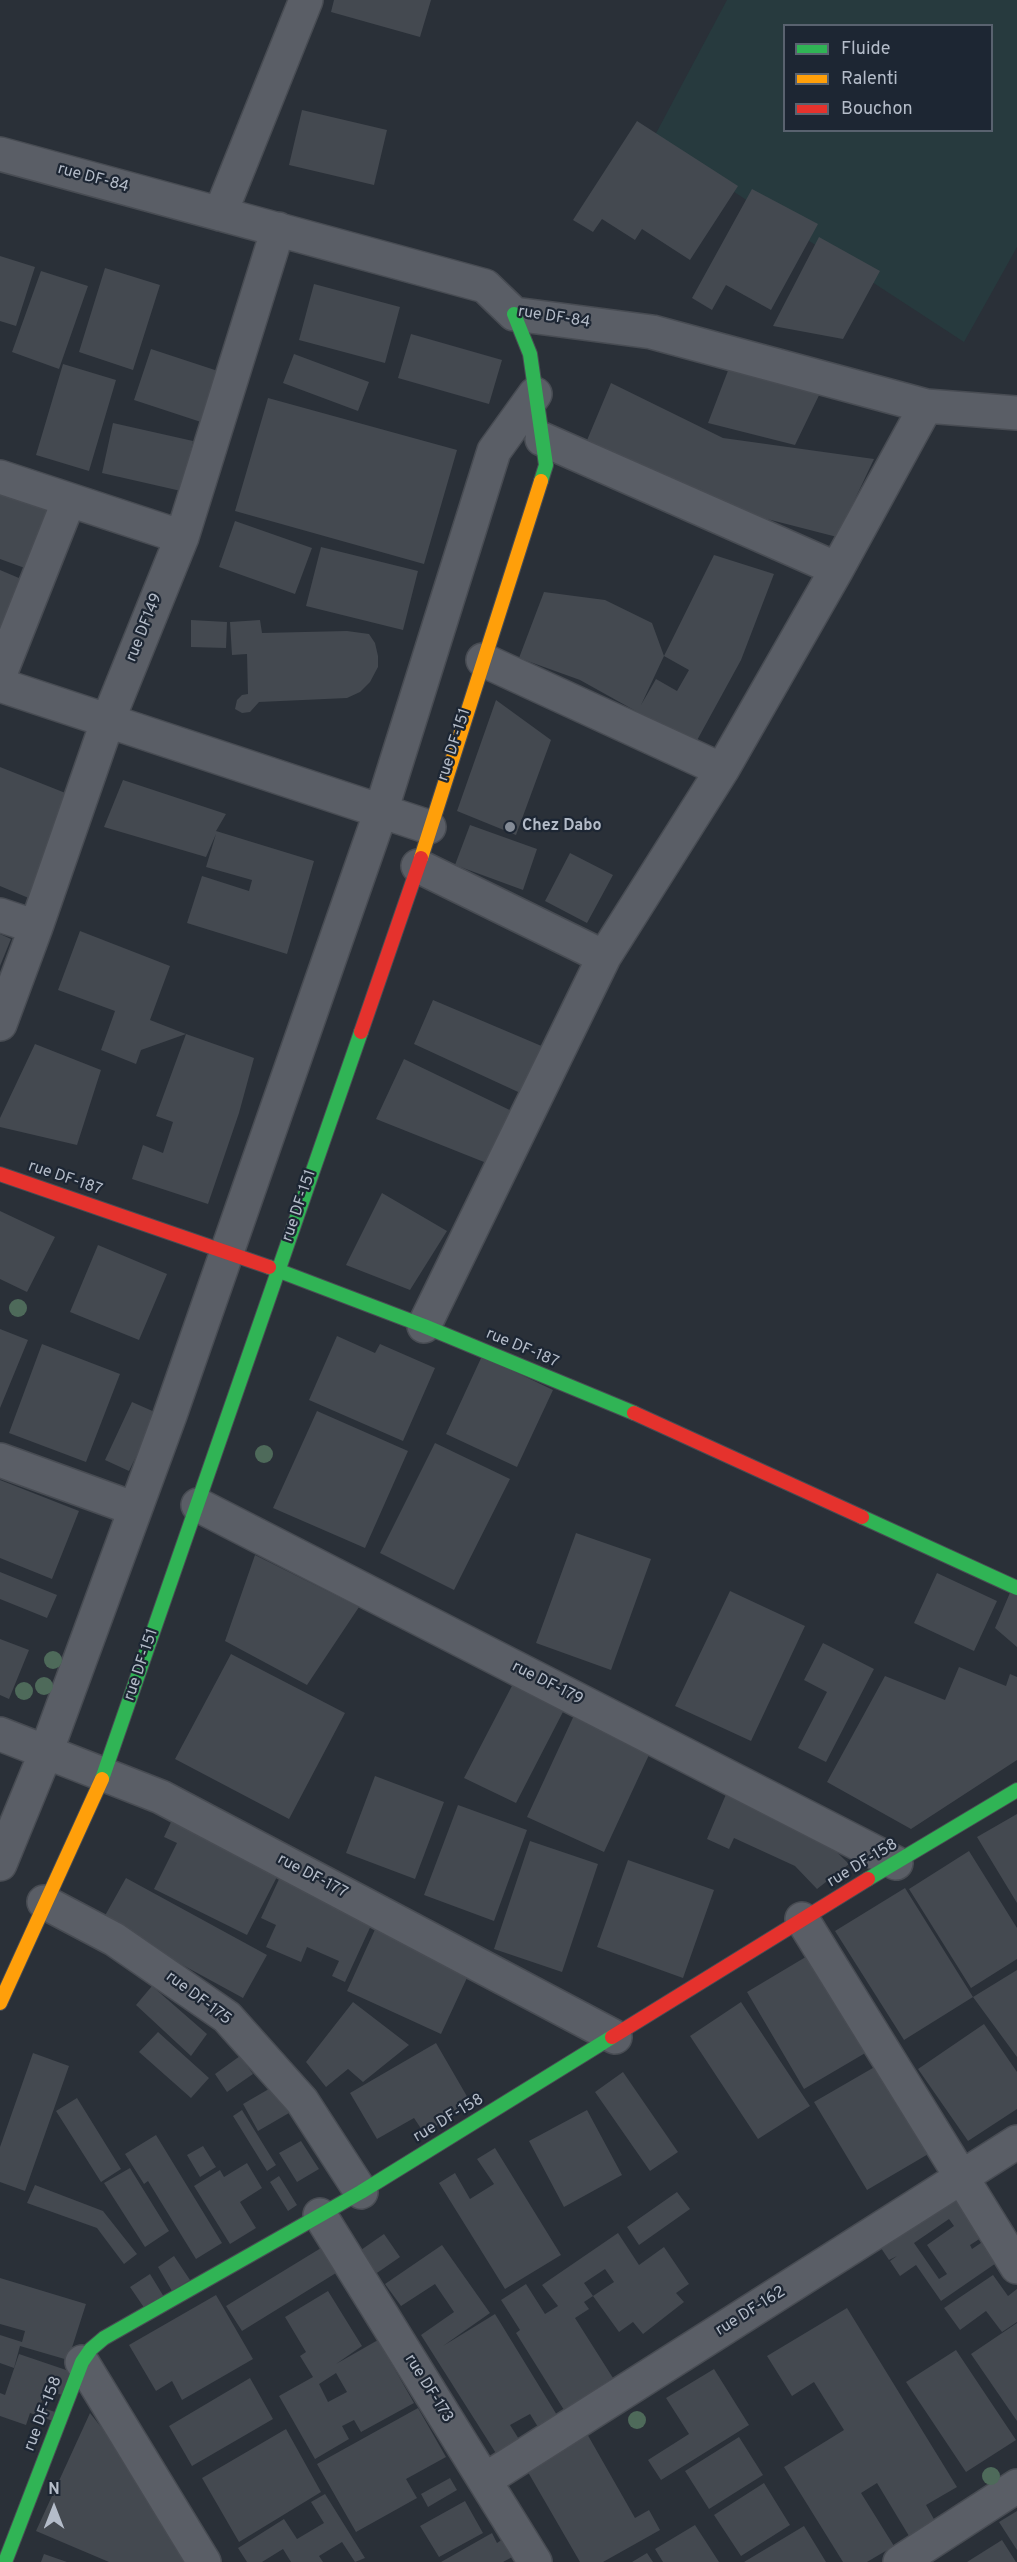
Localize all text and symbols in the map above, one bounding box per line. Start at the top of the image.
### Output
legend [783,24,993,132]
text: Fluide [841,38,890,61]
text: Ralenti [841,68,898,91]
text: Bouchon [841,98,913,121]
street label: rue DF-84 [55,160,131,198]
street label: rue DF-84 [516,303,592,333]
street label: rue DF149 [123,591,167,665]
street label: rue DF-151 [434,706,476,784]
place label: Chez Dabo [522,817,602,837]
marker: Chez Dabo [503,820,517,834]
street label: rue DF-187 [25,1157,105,1201]
street label: rue DF-151 [279,1167,321,1245]
street label: rue DF-187 [483,1325,561,1373]
street label: rue DF-151 [121,1626,163,1704]
street label: rue DF-179 [508,1658,586,1710]
street label: rue DF-158 [824,1835,902,1893]
street label: rue DF-177 [274,1851,350,1903]
street label: rue DF-175 [161,1968,235,2030]
street label: rue DF-158 [410,2090,488,2148]
street label: rue DF-162 [713,2283,789,2341]
street label: rue DF-173 [399,2351,457,2427]
street label: rue DF-158 [21,2374,67,2454]
north arrow [24,2478,84,2538]
text: N [48,2480,60,2500]

